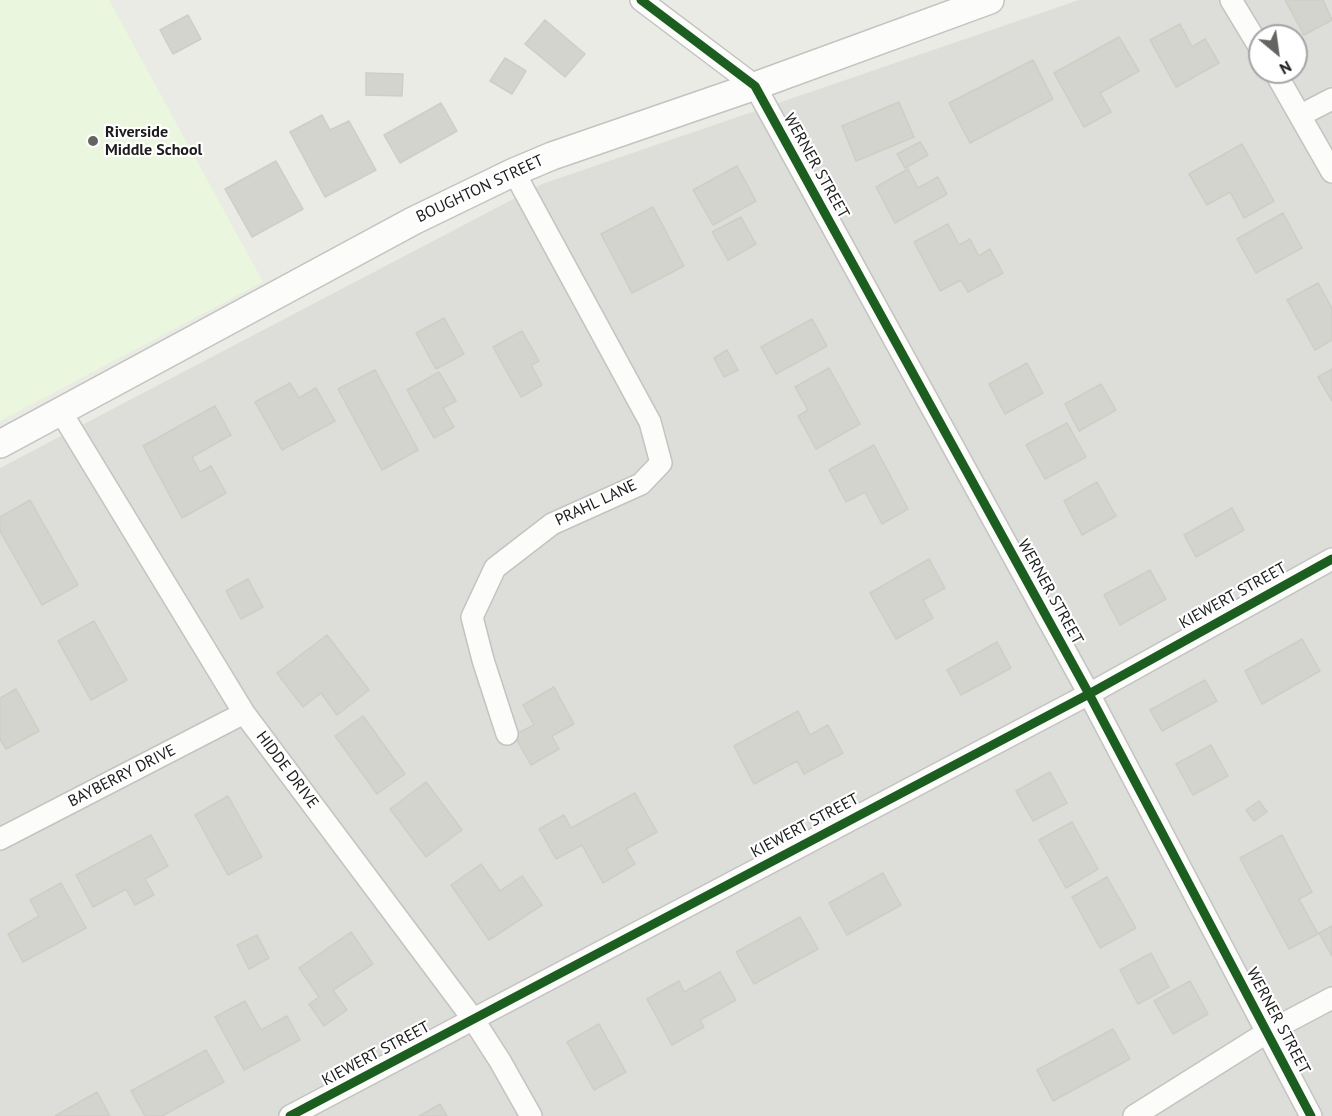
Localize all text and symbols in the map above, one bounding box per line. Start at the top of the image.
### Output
north arrow [1248,24,1308,84]
text: N [1276,57,1295,79]
street label: WERNER STREET [779,110,853,222]
place label: Riverside Middle School [105,122,202,160]
marker: Riverside Middle School [86,134,100,148]
street label: BOUGHTON STREET [413,151,547,227]
street label: PRAHL LANE [552,476,640,530]
street label: WERNER STREET [1013,536,1087,648]
street label: KIEWERT STREET [1176,559,1290,633]
street label: HIDDE DRIVE [252,728,322,812]
street label: BAYBERRY DRIVE [65,741,179,811]
street label: KIEWERT STREET [748,789,862,863]
street label: WERNER STREET [1242,965,1314,1077]
street label: KIEWERT STREET [319,1017,433,1091]

